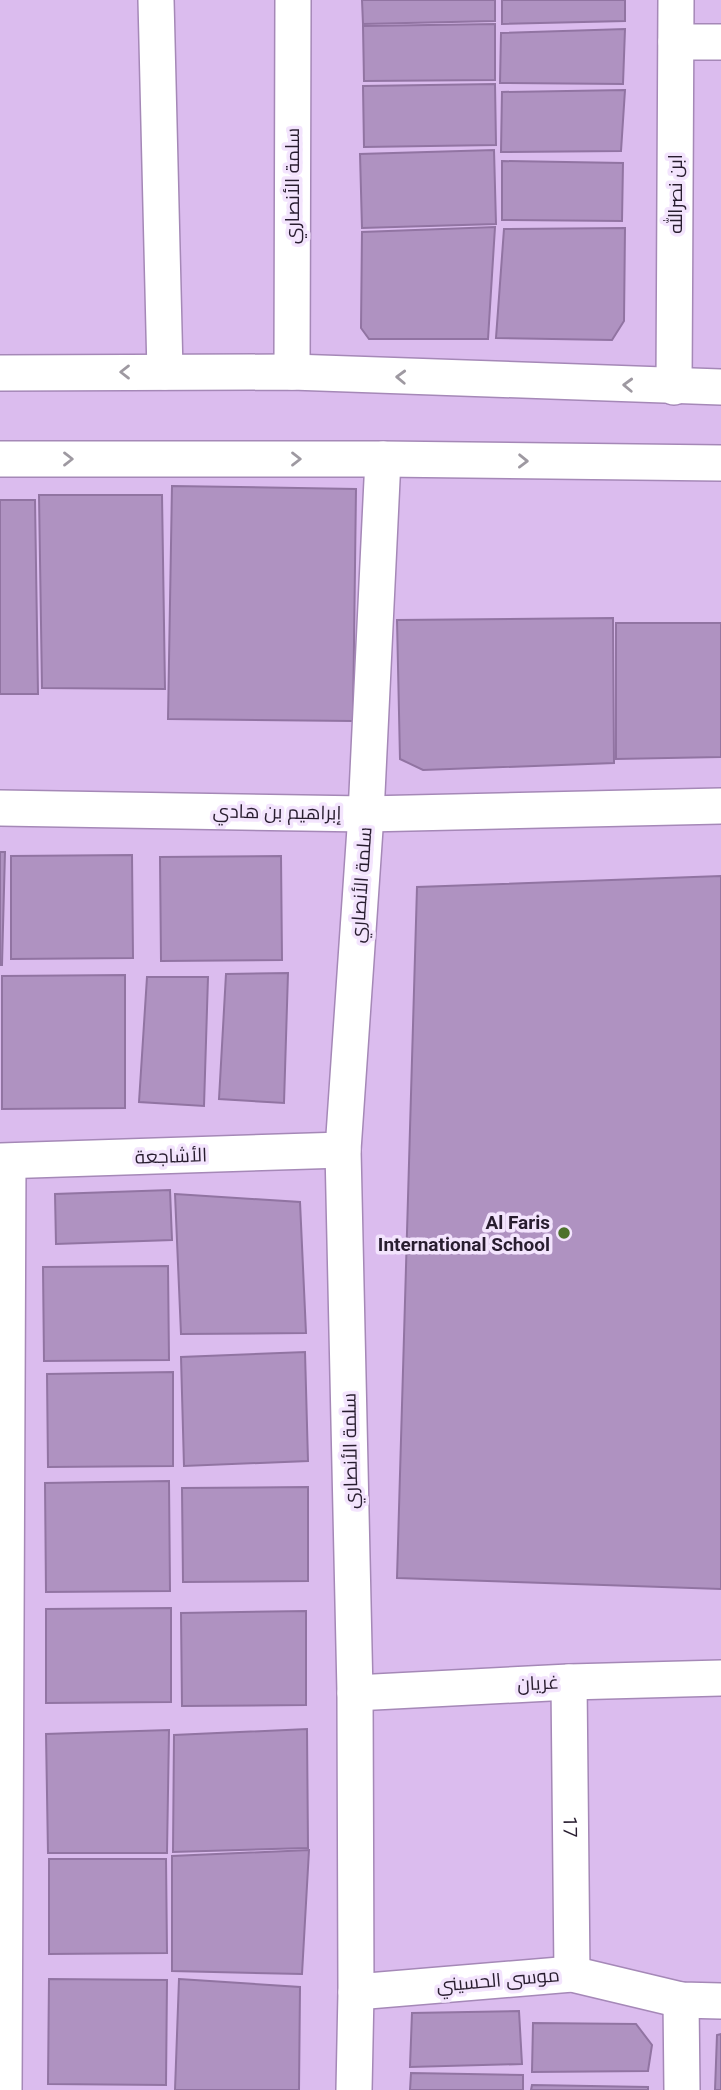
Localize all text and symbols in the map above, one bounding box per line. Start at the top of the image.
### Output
street label: سلمة الأنصاري [281,128,307,244]
street label: ابن نصرالله [663,154,687,234]
one-way arrow [119,364,129,380]
one-way arrow [395,369,406,384]
one-way arrow [623,378,634,393]
one-way arrow [63,451,74,467]
one-way arrow [291,451,301,467]
one-way arrow [518,453,529,468]
street label: إبراهيم بن هادي [212,799,342,828]
street label: سلمة الأنصاري [345,826,380,944]
street label: الأشاجعة [134,1143,208,1169]
place label: Al Faris International School [378,1211,550,1256]
marker: Al Faris International School [556,1225,572,1241]
street label: سلمة الأنصاري [337,1393,366,1509]
street label: غريان [517,1670,559,1696]
street label: 17 [559,1816,582,1838]
street label: موسى الحسيني [436,1963,561,2000]

